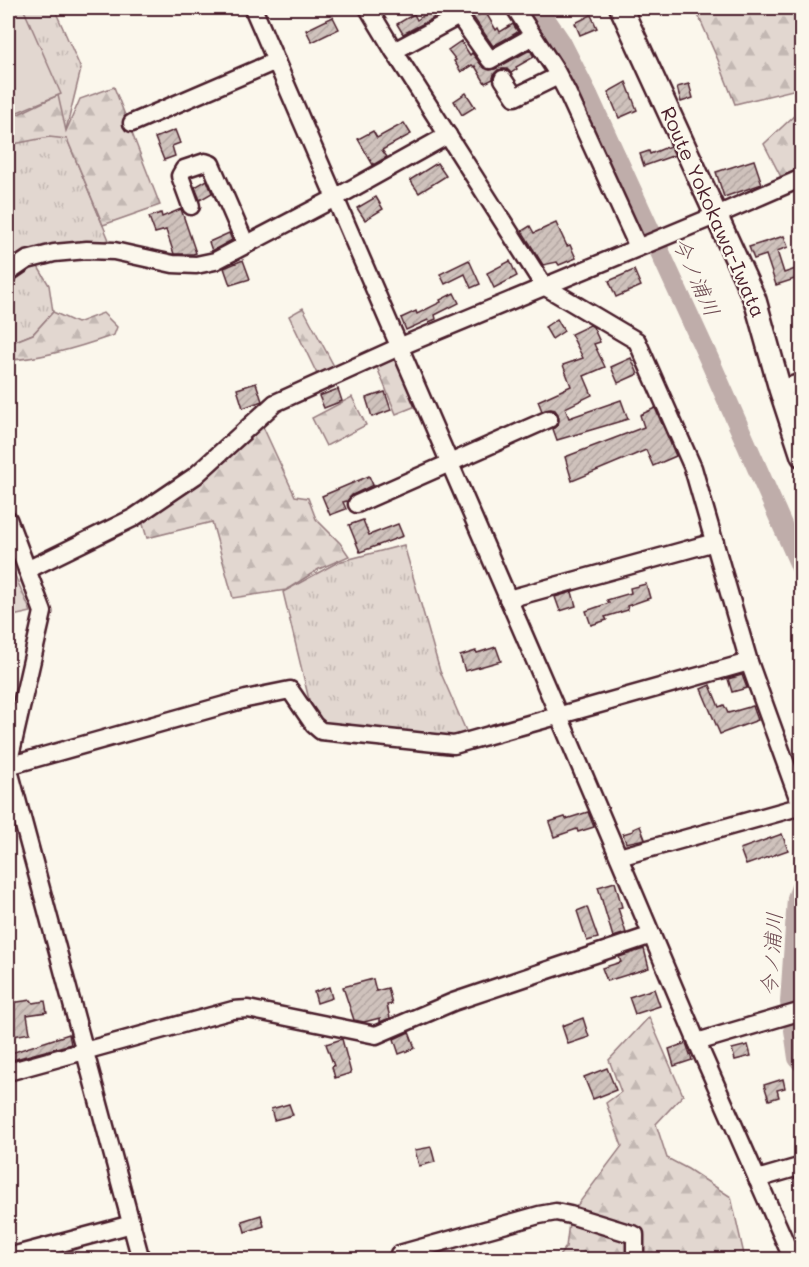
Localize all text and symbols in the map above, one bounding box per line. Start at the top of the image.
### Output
street label: Route Yokokawa-Iwata [656,102,772,321]
water label: 今ノ浦川 [668,233,727,320]
water label: 今ノ浦川 [754,911,787,997]

